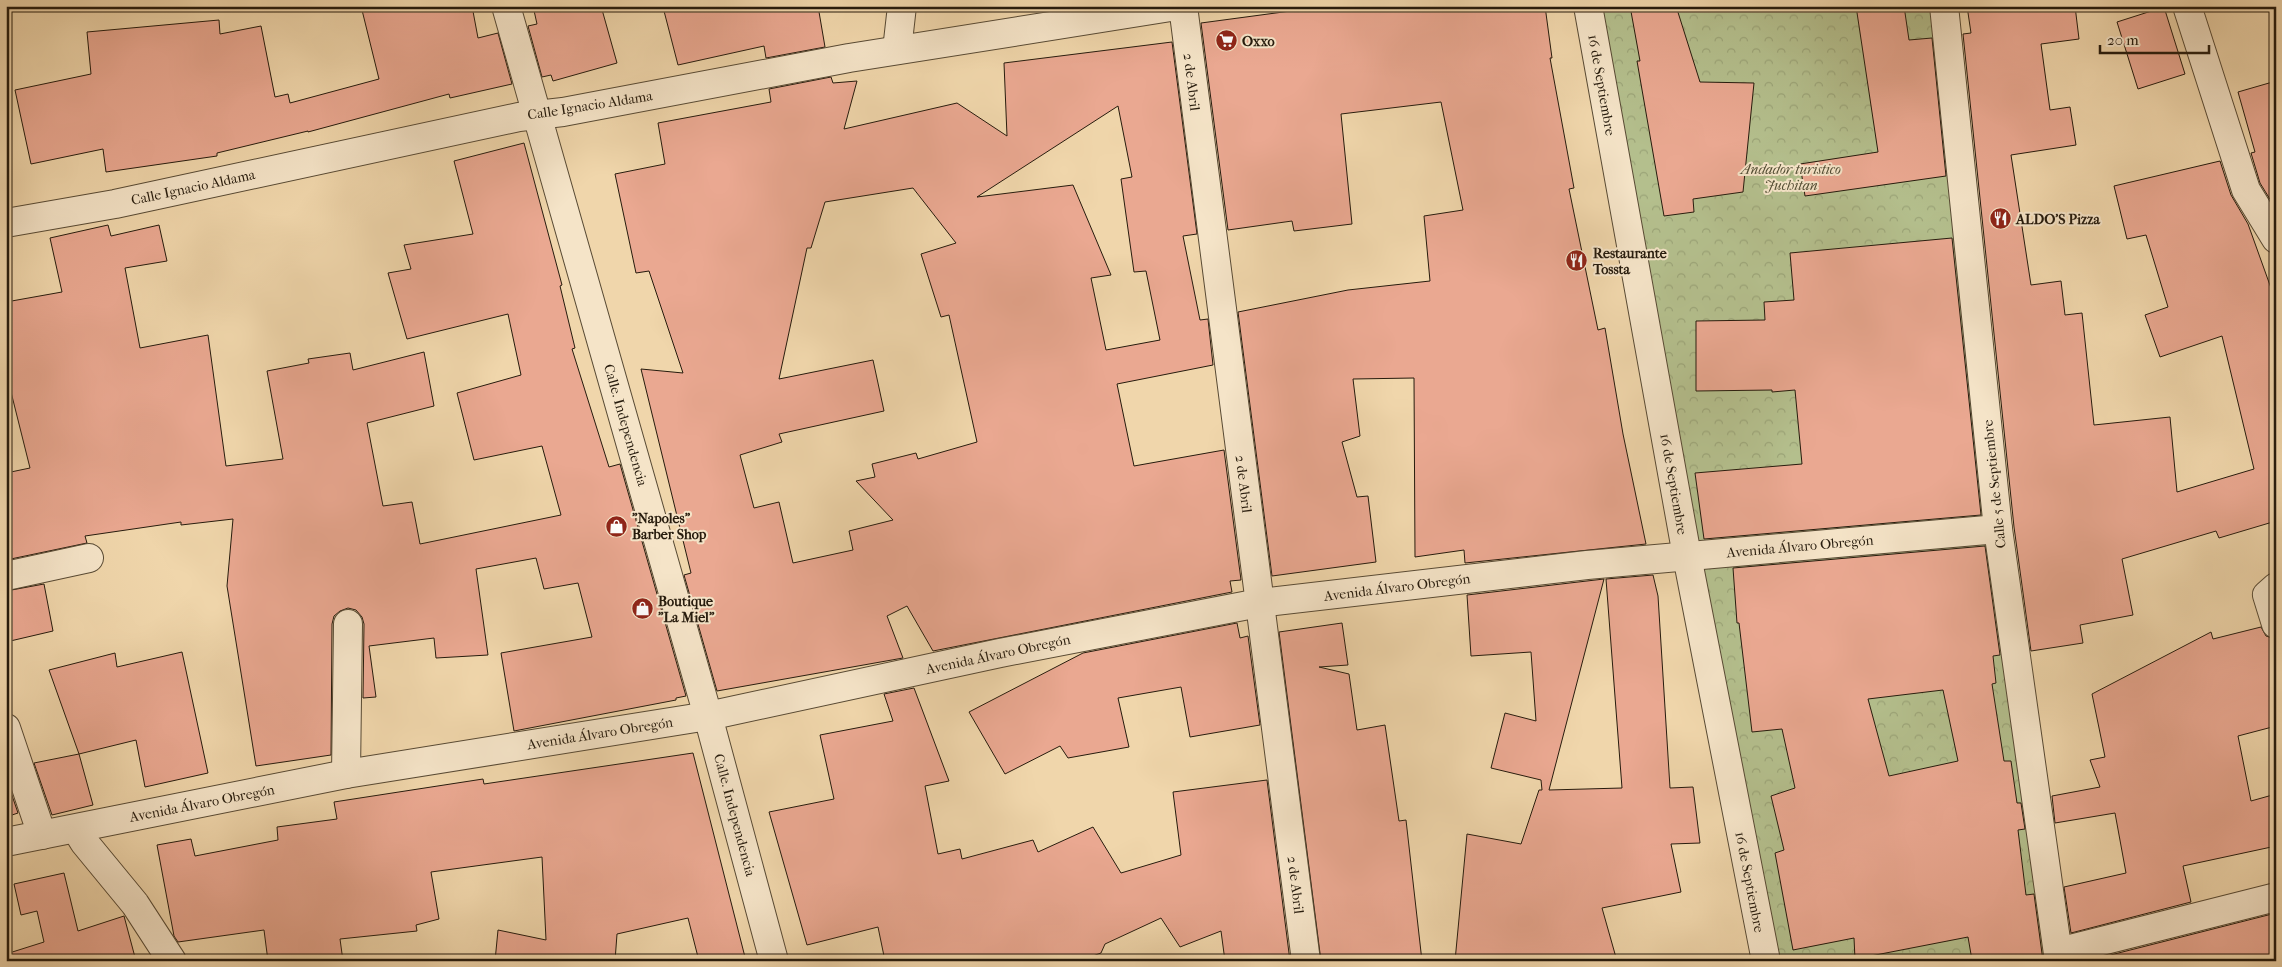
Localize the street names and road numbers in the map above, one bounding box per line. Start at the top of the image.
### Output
street label: 16 de Septiembre [1584,33,1619,137]
street label: 2 de Abril [1180,52,1203,112]
street label: Calle Ignacio Aldama [526,87,654,124]
street label: Calle Ignacio Aldama [130,166,257,209]
street label: Calle. Independencia [600,362,651,489]
street label: Calle 5 de Septiembre [1979,419,2010,549]
street label: 16 de Septiembre [1656,432,1691,536]
street label: 2 de Abril [1232,454,1255,514]
street label: Avenida Álvaro Obregón [1725,531,1874,561]
street label: Avenida Álvaro Obregón [1322,569,1471,605]
street label: Avenida Álvaro Obregón [923,630,1072,678]
street label: Avenida Álvaro Obregón [525,713,674,754]
street label: Calle. Independencia [710,752,759,879]
street label: Avenida Álvaro Obregón [127,780,276,826]
street label: 16 de Septiembre [1731,830,1768,934]
street label: 2 de Abril [1284,855,1307,915]

